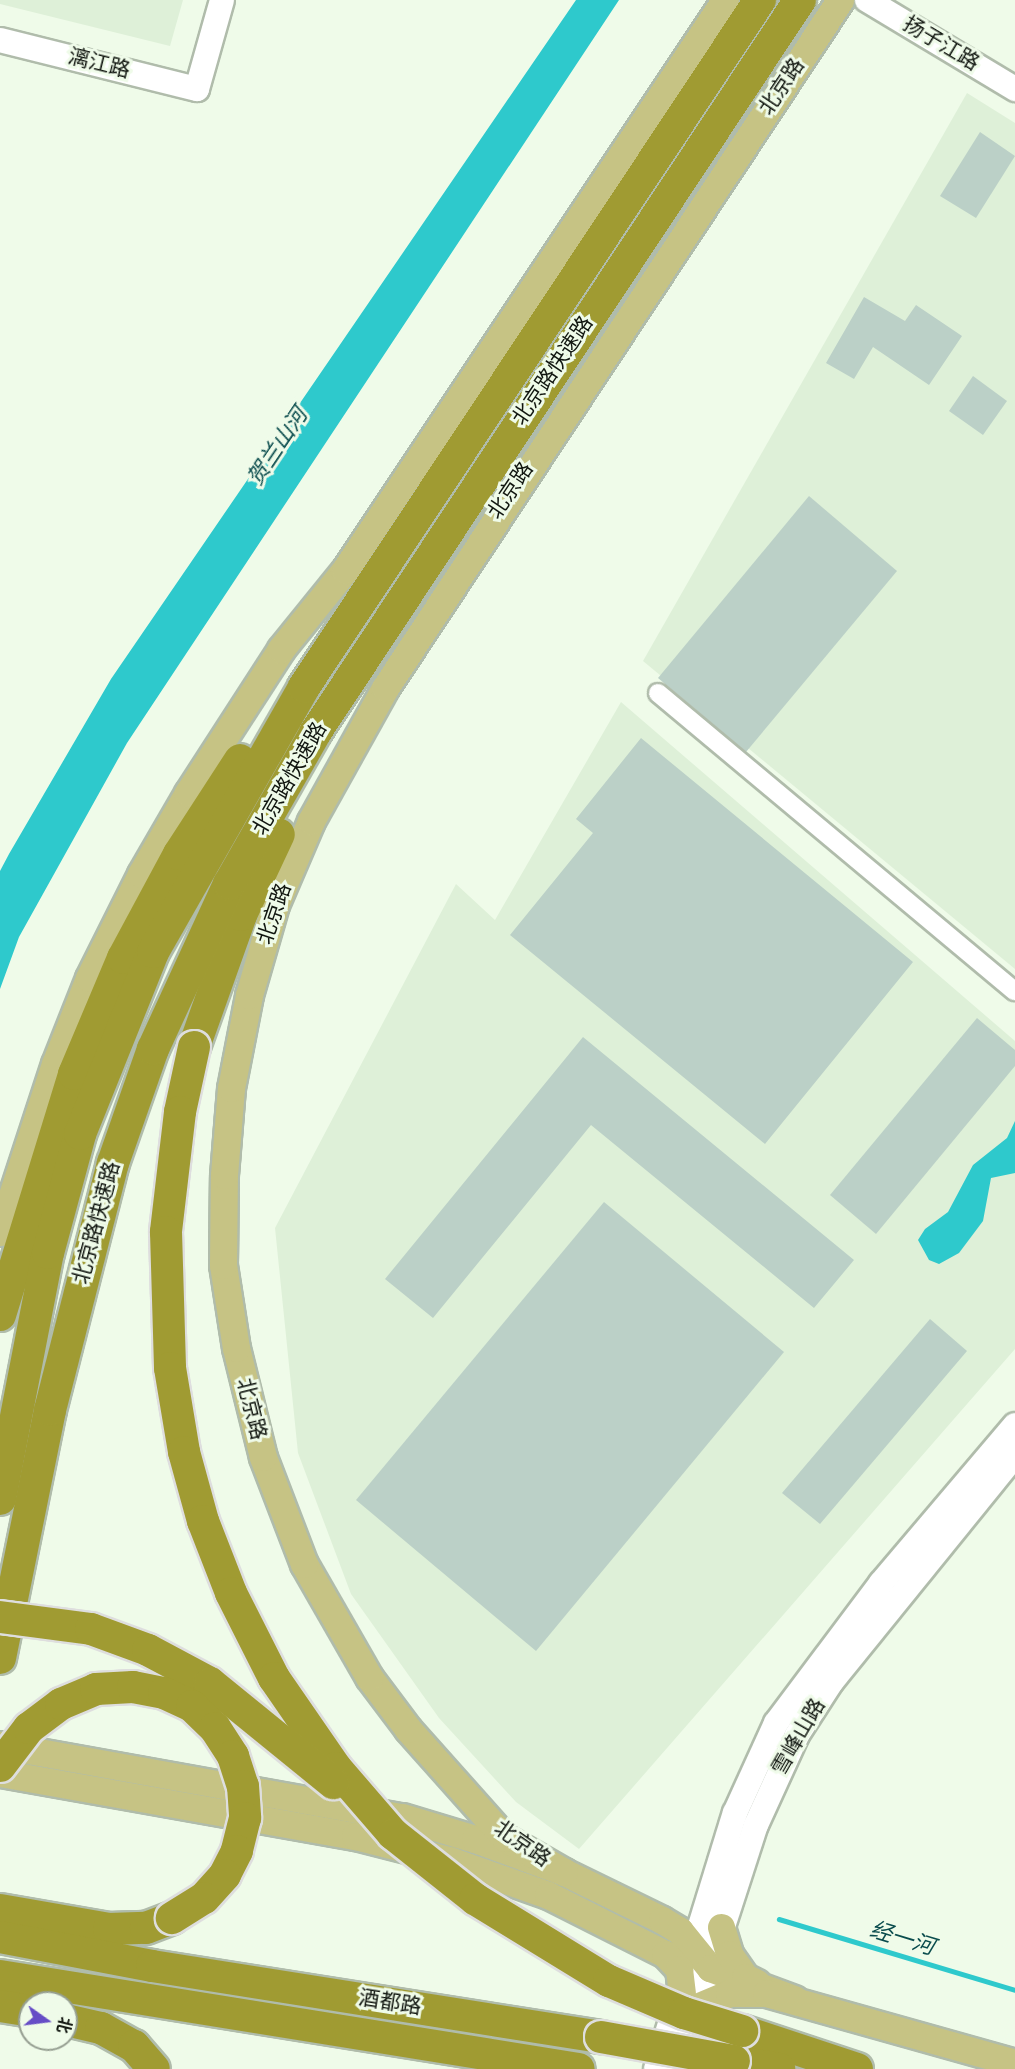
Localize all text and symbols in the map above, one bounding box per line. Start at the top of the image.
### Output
street label: 扬子江路 [899,12,983,76]
street label: 漓江路 [65,44,133,84]
street label: 北京路 [754,54,810,120]
street label: 北京路快速路 [507,312,599,430]
water label: 贺兰山河 [242,403,314,491]
street label: 北京路 [483,458,539,524]
street label: 北京路快速路 [248,718,332,840]
street label: 北京路 [253,880,297,948]
street label: 北京路快速路 [69,1159,125,1287]
street label: 北京路 [231,1375,271,1443]
street label: 雪峰山路 [767,1694,831,1780]
street label: 北京路 [489,1816,555,1872]
water label: 经一河 [867,1917,937,1961]
street label: 酒都路 [357,1986,423,2020]
north arrow [18,1991,78,2051]
text: 北 [54,2015,73,2035]

